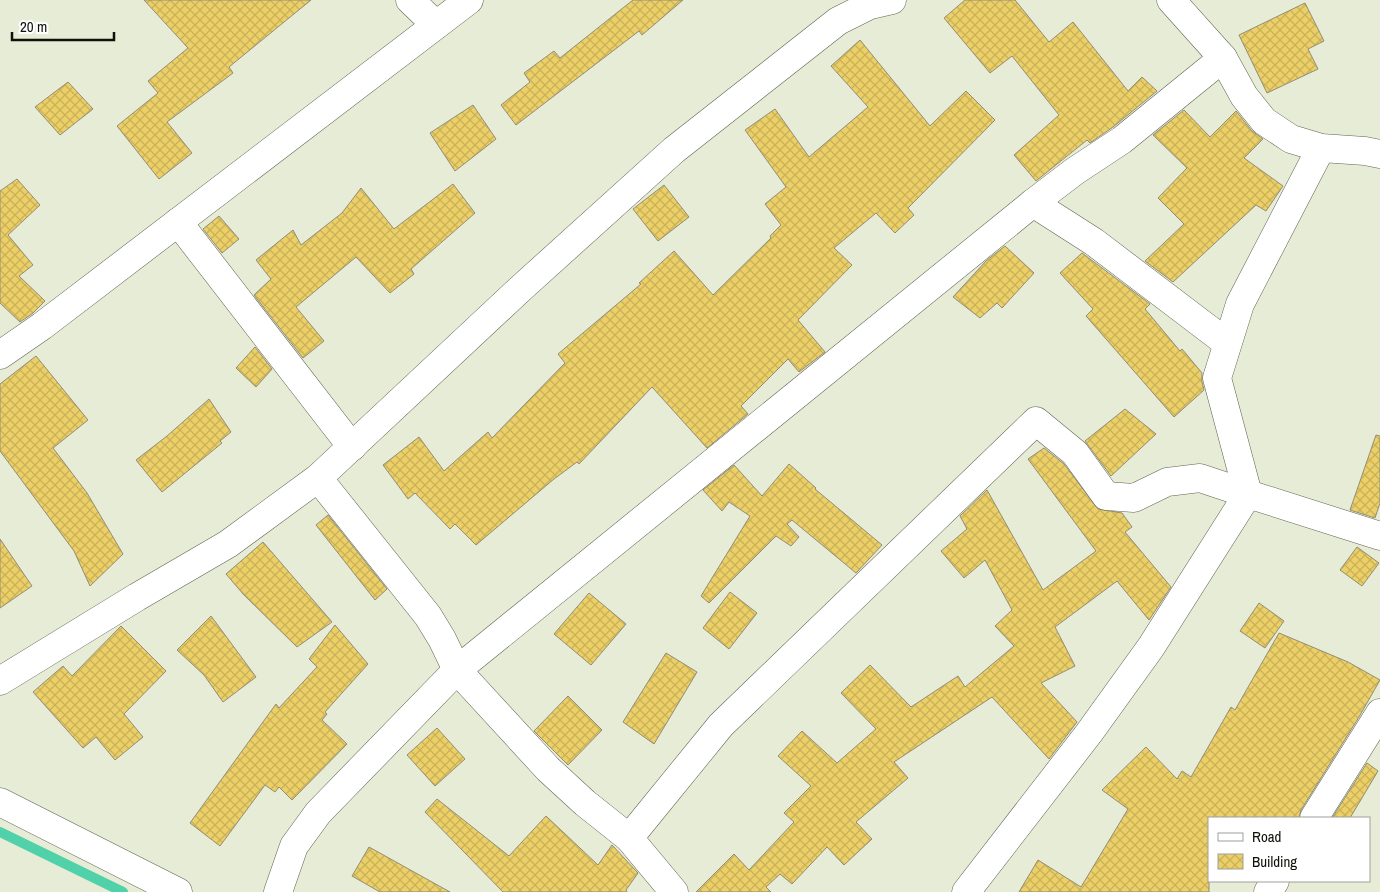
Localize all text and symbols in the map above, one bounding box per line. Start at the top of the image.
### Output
scale bar [12,10,115,42]
text: 20 m [20,16,47,37]
legend [1208,817,1370,882]
text: Road [1252,826,1281,847]
text: Building [1252,851,1297,872]

